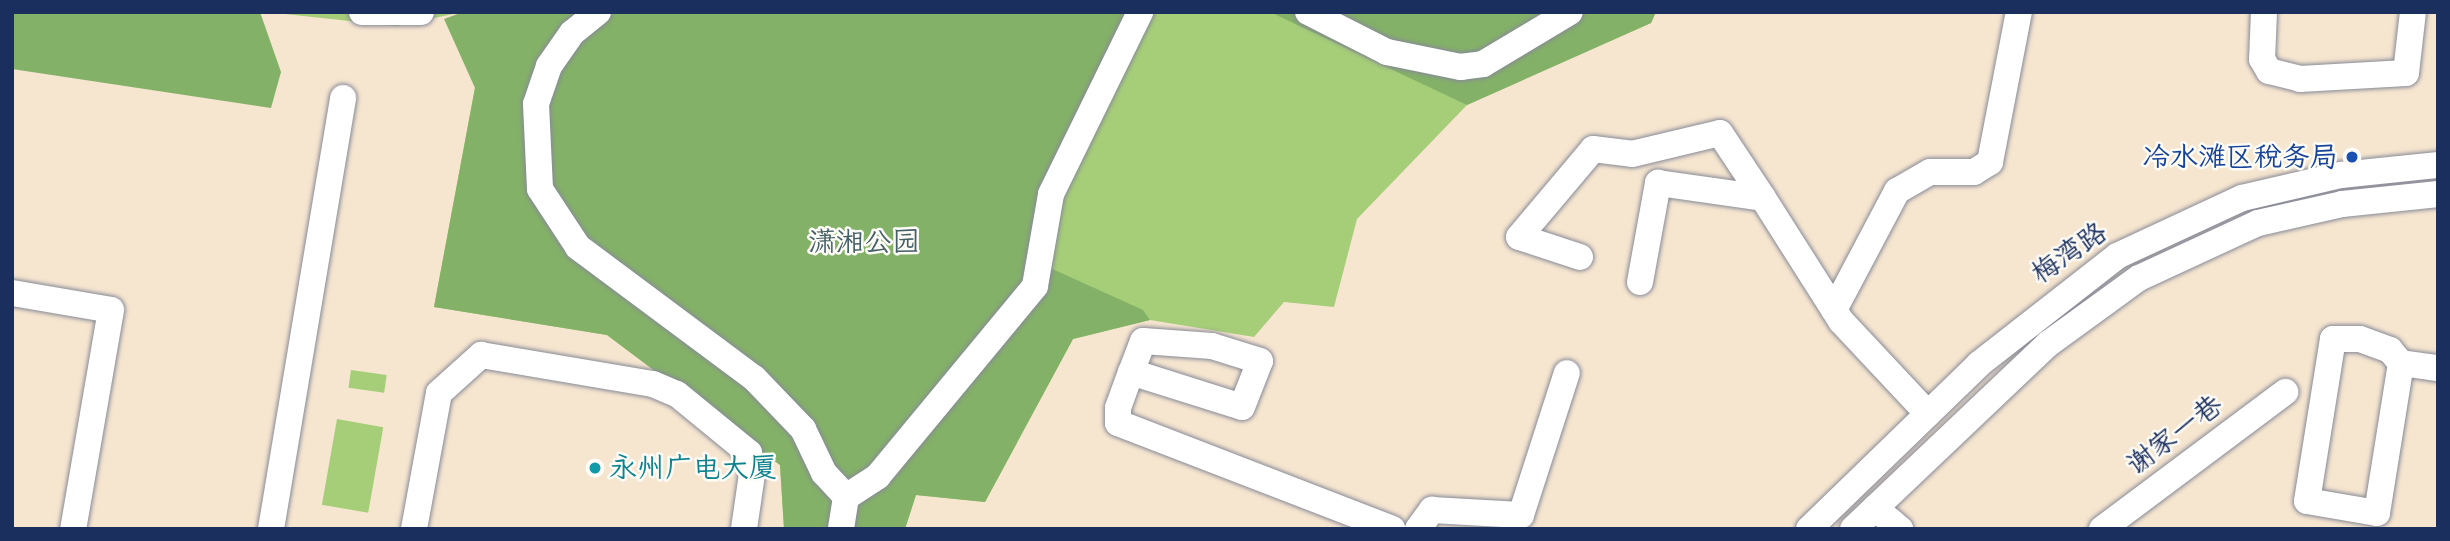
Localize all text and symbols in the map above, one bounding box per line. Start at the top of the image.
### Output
place label: 冷水滩区税务局 [2142,140,2338,174]
marker: 冷水滩区税务局 [2344,149,2360,165]
street label: 梅湾路 [2025,215,2113,291]
park label: 潇湘公园 [808,225,920,259]
street label: 谢家一巷 [2119,388,2229,482]
place label: 永州广电大厦 [609,451,777,485]
marker: 永州广电大厦 [587,460,603,476]

